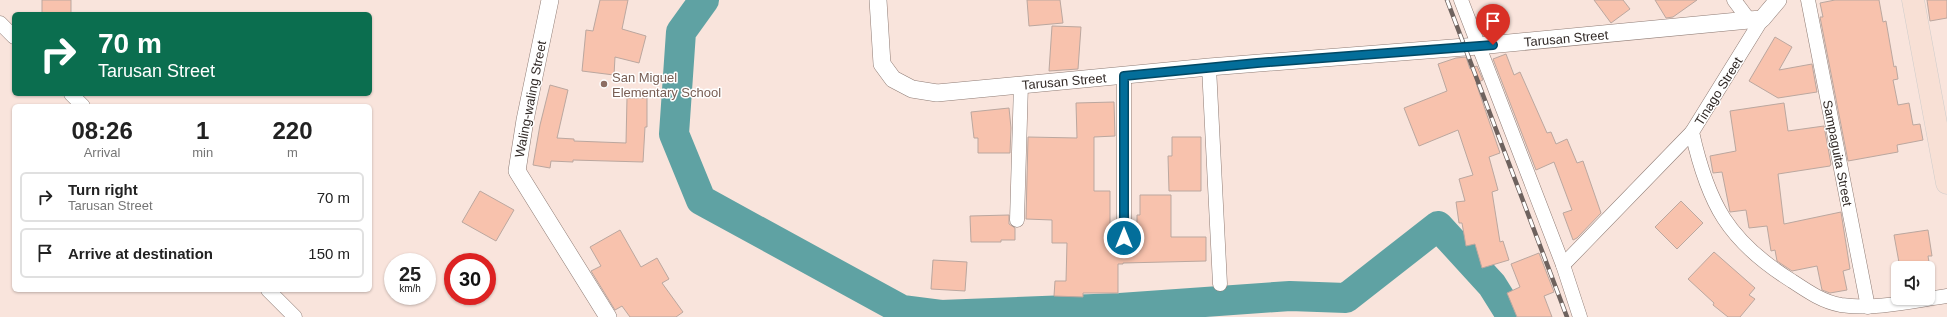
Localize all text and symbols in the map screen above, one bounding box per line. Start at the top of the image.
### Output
pin [1476,4,1510,45]
icon: arrive [1482,10,1504,32]
street label: Tarusan Street [1523,27,1609,50]
icon: right [32,28,84,80]
text: 70 m [98,28,162,59]
street label: Waling-waling Street [512,39,549,159]
street label: Tinago Street [1692,54,1746,128]
text: Tarusan Street [98,61,215,81]
place label: San Miguel Elementary School [612,70,721,100]
street label: Tarusan Street [1021,70,1107,93]
marker: San Miguel Elementary School [599,79,609,89]
street label: Sampaguita Street [1820,99,1855,208]
text: 08:26 [71,117,133,144]
text: 1 [196,117,209,144]
text: 220 [273,117,313,144]
text: Arrival [84,145,121,160]
text: min [192,145,213,160]
text: m [287,145,298,160]
text: Turn right [68,181,138,198]
icon: right [34,186,56,208]
text: 70 m [317,189,350,206]
text: Tarusan Street [68,198,153,213]
position arrow [1103,217,1145,259]
icon: arrive [34,242,56,264]
text: Arrive at destination [68,245,213,262]
text: 150 m [308,245,350,262]
speed limit sign: 30 [444,253,496,305]
map controls [1891,261,1935,305]
button: sound [1891,261,1935,305]
text: 25 [399,263,421,285]
text: km/h [399,283,421,294]

